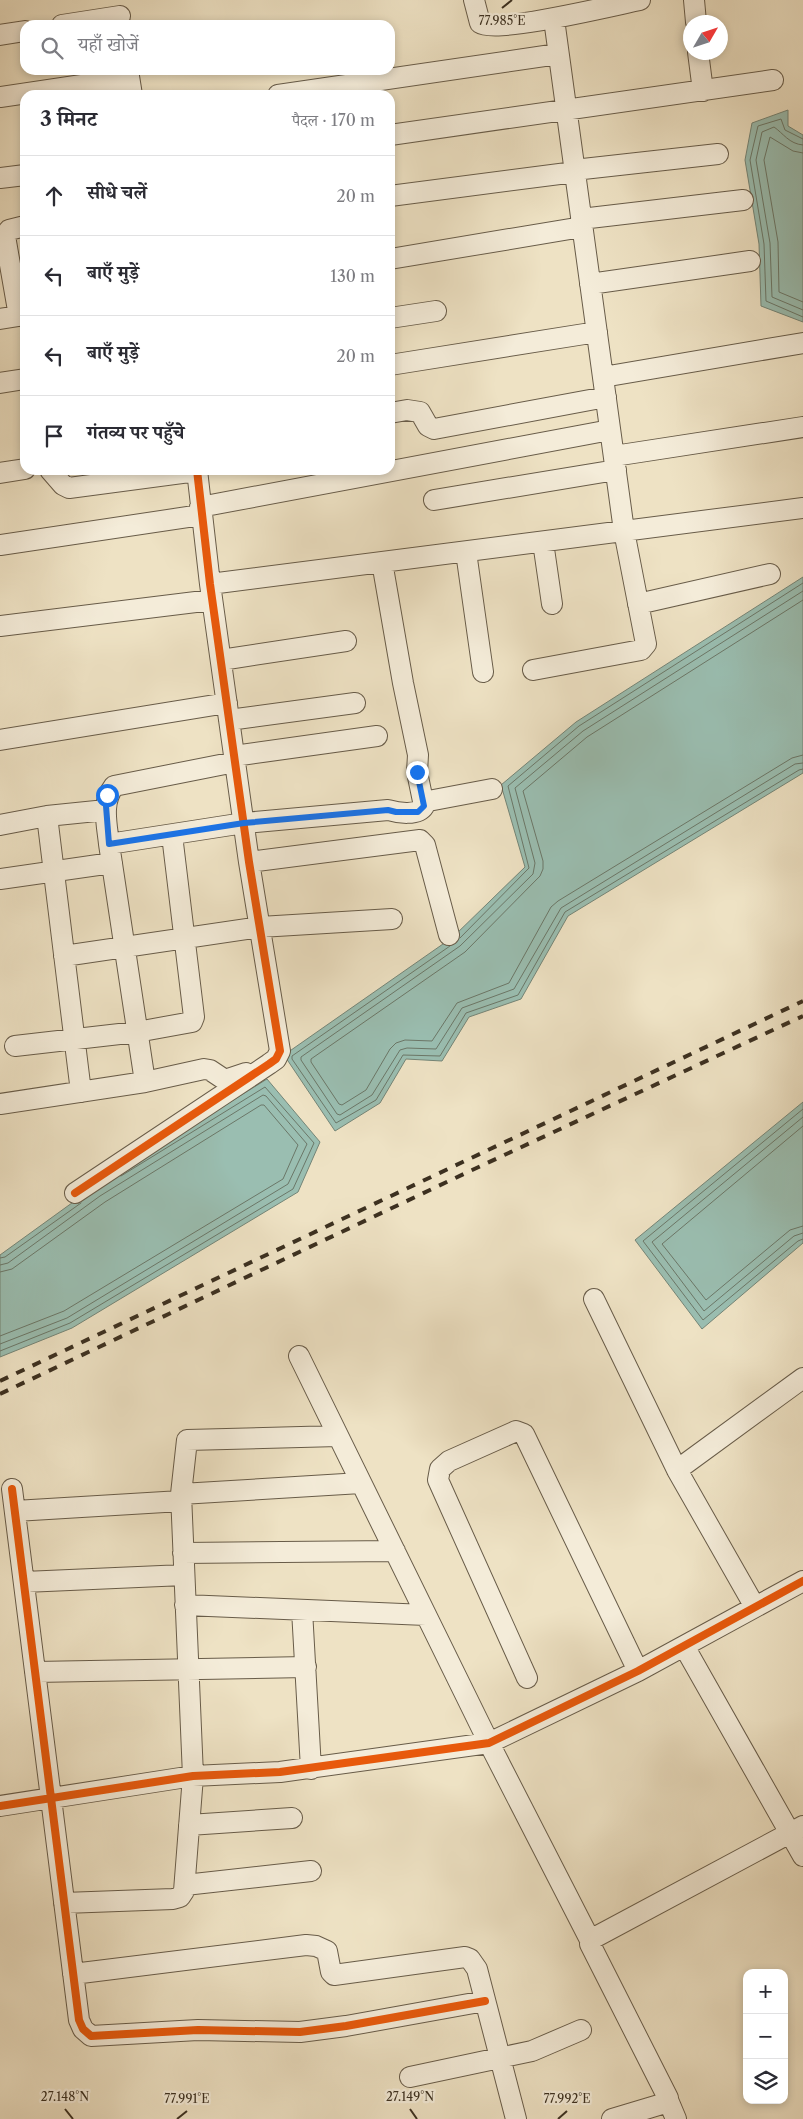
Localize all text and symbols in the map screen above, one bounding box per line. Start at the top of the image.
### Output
text: 77.985°E [479,13,525,28]
north arrow [683,15,728,60]
search box [20,20,395,75]
text: यहाँ खोजें [78,33,139,56]
icon: search [38,34,66,62]
text: 3 मिनट [40,106,97,131]
text: पैदल · 170 m [292,110,375,130]
text: सीधे चलें [87,181,147,204]
icon: ahead [40,182,68,210]
text: 20 m [336,186,375,206]
text: बाएँ मुड़ें [87,261,139,284]
icon: left [40,262,68,290]
text: 130 m [330,266,375,286]
text: बाएँ मुड़ें [87,341,139,364]
icon: left [40,342,68,370]
text: 20 m [336,346,375,366]
text: गंतव्य पर पहुँचे [87,421,184,444]
icon: arrive [40,422,68,450]
route end [406,761,429,784]
route start [96,784,119,807]
map controls [743,1969,788,2104]
button: + [743,1969,788,2014]
button: − [743,2014,788,2059]
button: layers [743,2059,788,2104]
text: 27.148°N [41,2089,89,2104]
text: 27.149°N [386,2089,434,2104]
text: 77.991°E [164,2091,210,2106]
text: 77.992°E [543,2091,591,2106]

